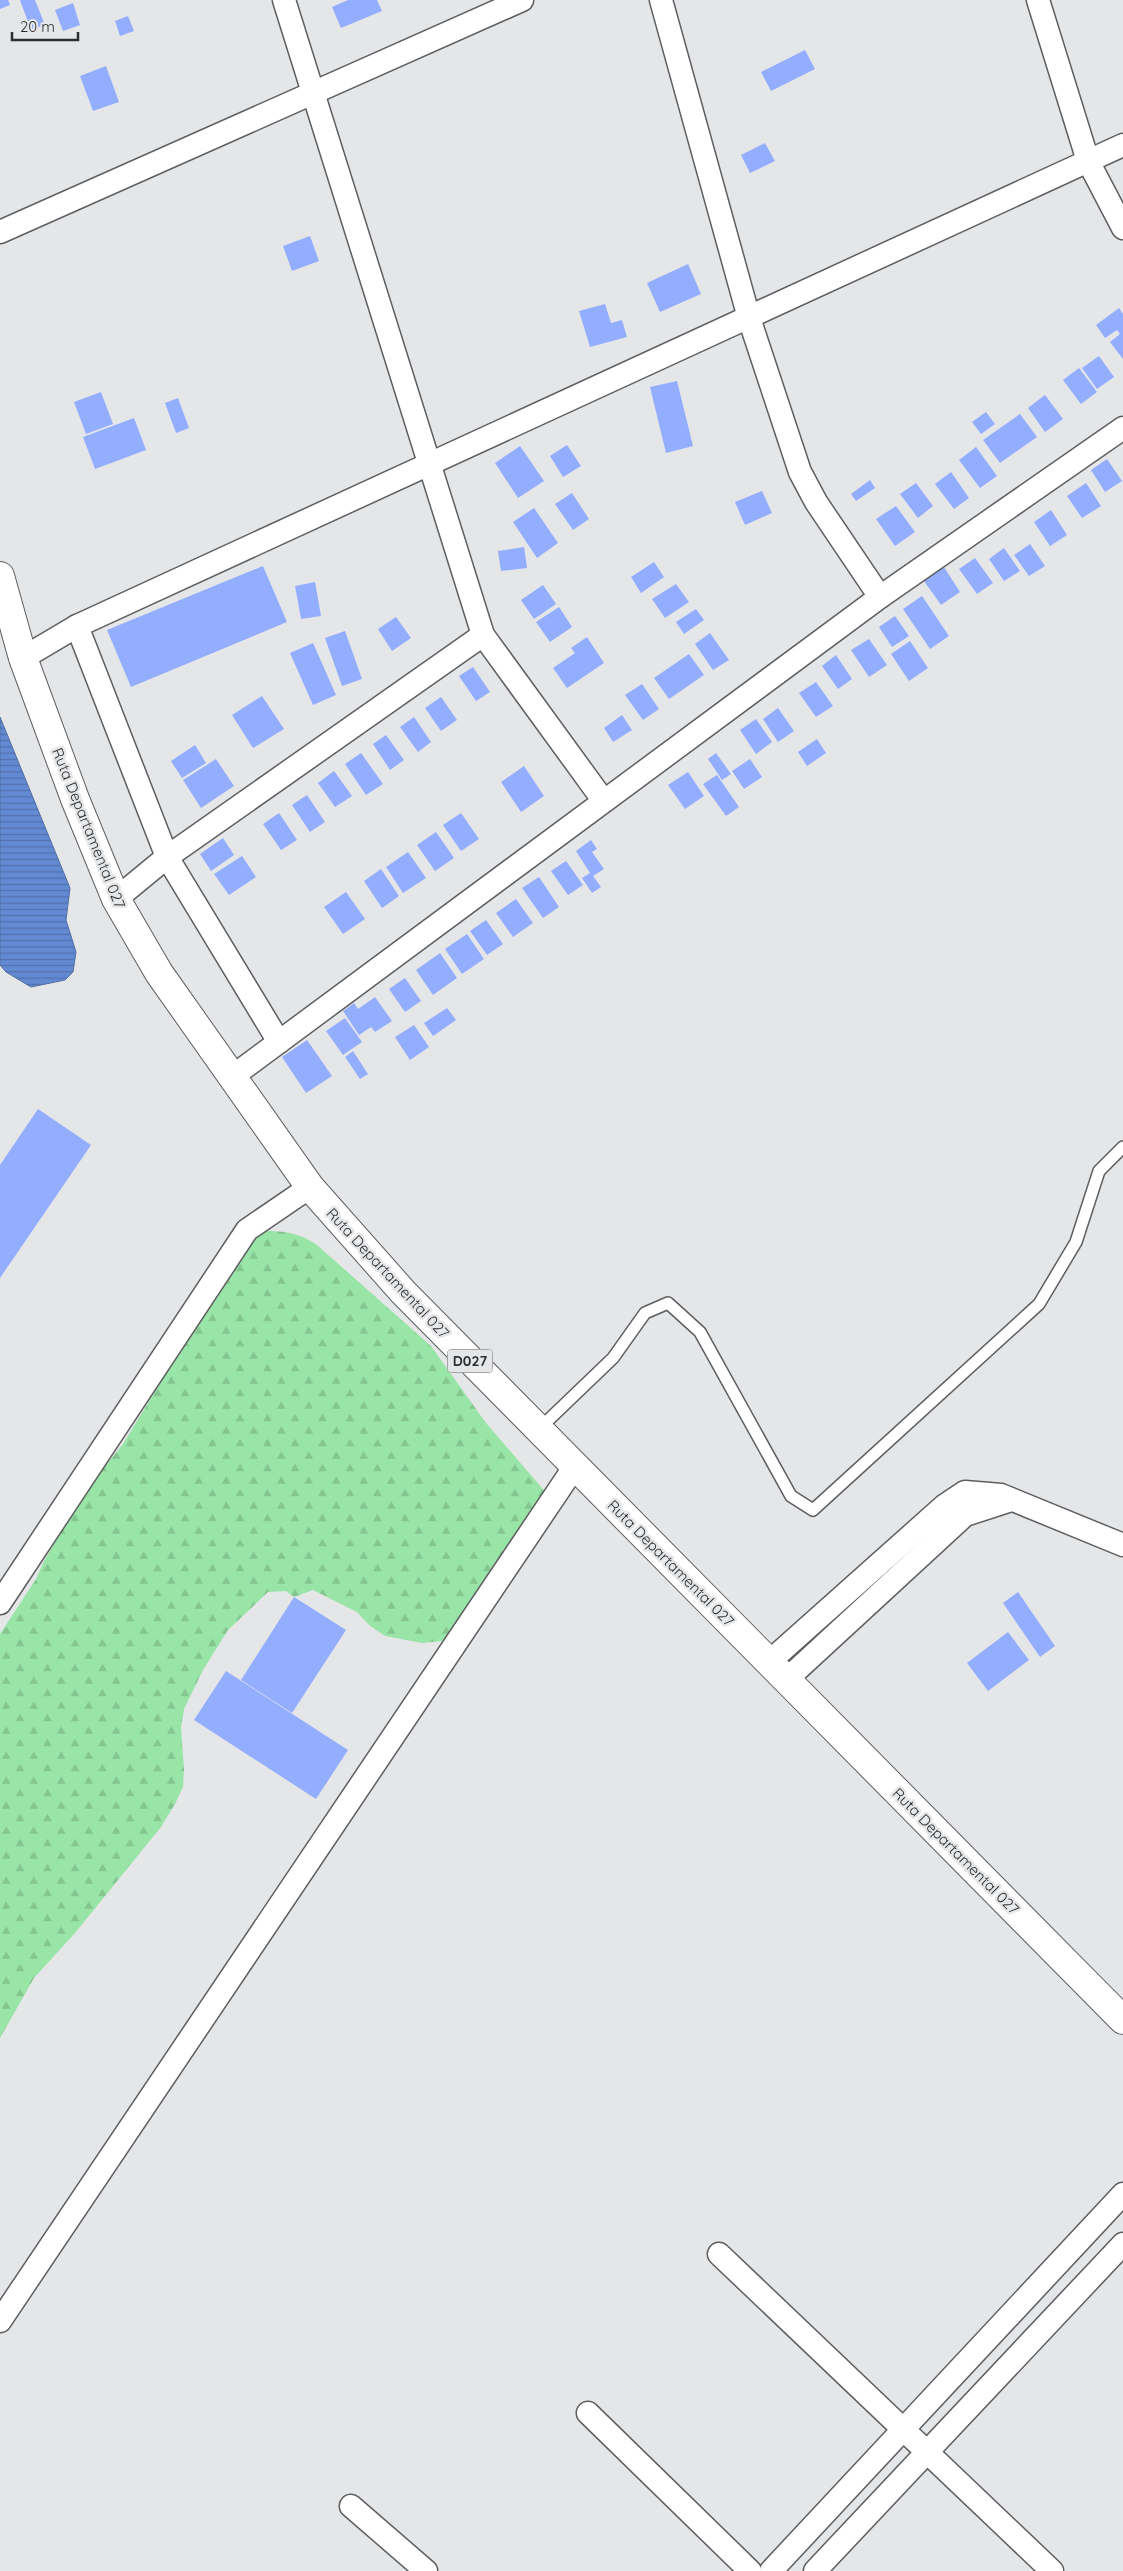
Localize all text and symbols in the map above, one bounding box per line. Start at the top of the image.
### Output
scale bar [12,10,79,42]
text: 20 m [20,17,55,36]
street label: Ruta Departamental 027 [48,745,130,911]
street label: Ruta Departamental 027 [323,1204,454,1342]
road number: D027 [448,1350,492,1372]
street label: Ruta Departamental 027 [604,1496,739,1631]
street label: Ruta Departamental 027 [889,1784,1024,1919]

